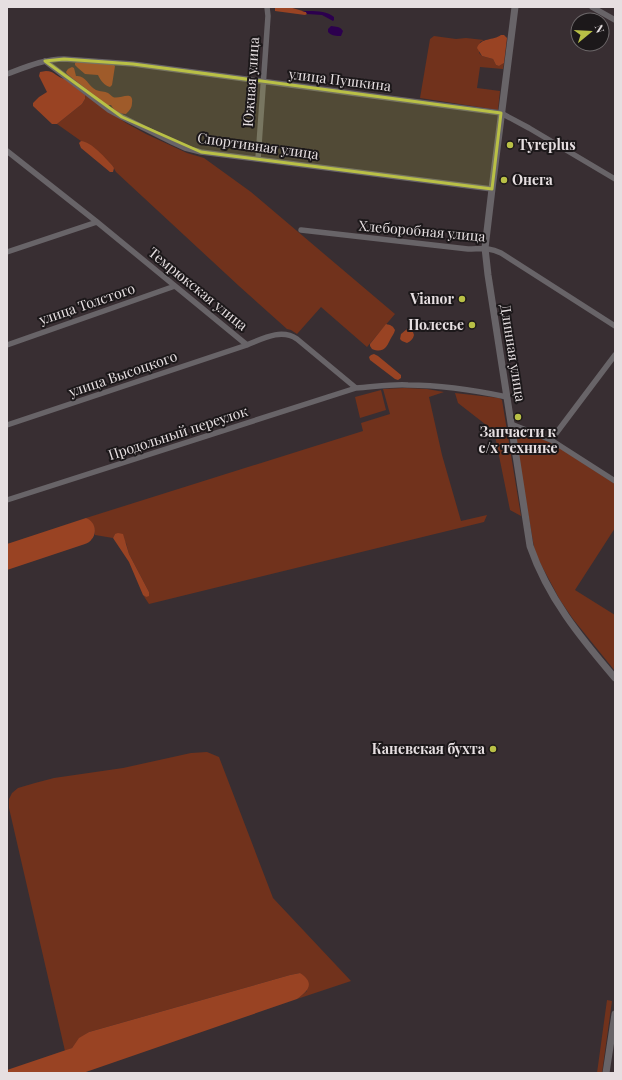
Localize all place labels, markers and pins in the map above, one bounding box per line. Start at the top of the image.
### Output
place label: Tyreplus [518,135,576,154]
marker: Tyreplus [505,140,515,150]
place label: Онега [512,170,554,189]
marker: Онега [499,175,509,185]
place label: Vianor [409,289,454,308]
marker: Vianor [457,294,467,304]
place label: Полесье [408,315,464,334]
marker: Полесье [467,320,477,330]
marker: Запчасти к с/х технике [513,412,523,422]
place label: Запчасти к с/х технике [479,422,557,457]
place label: Каневская бухта [372,739,486,758]
marker: Каневская бухта [488,744,498,754]

